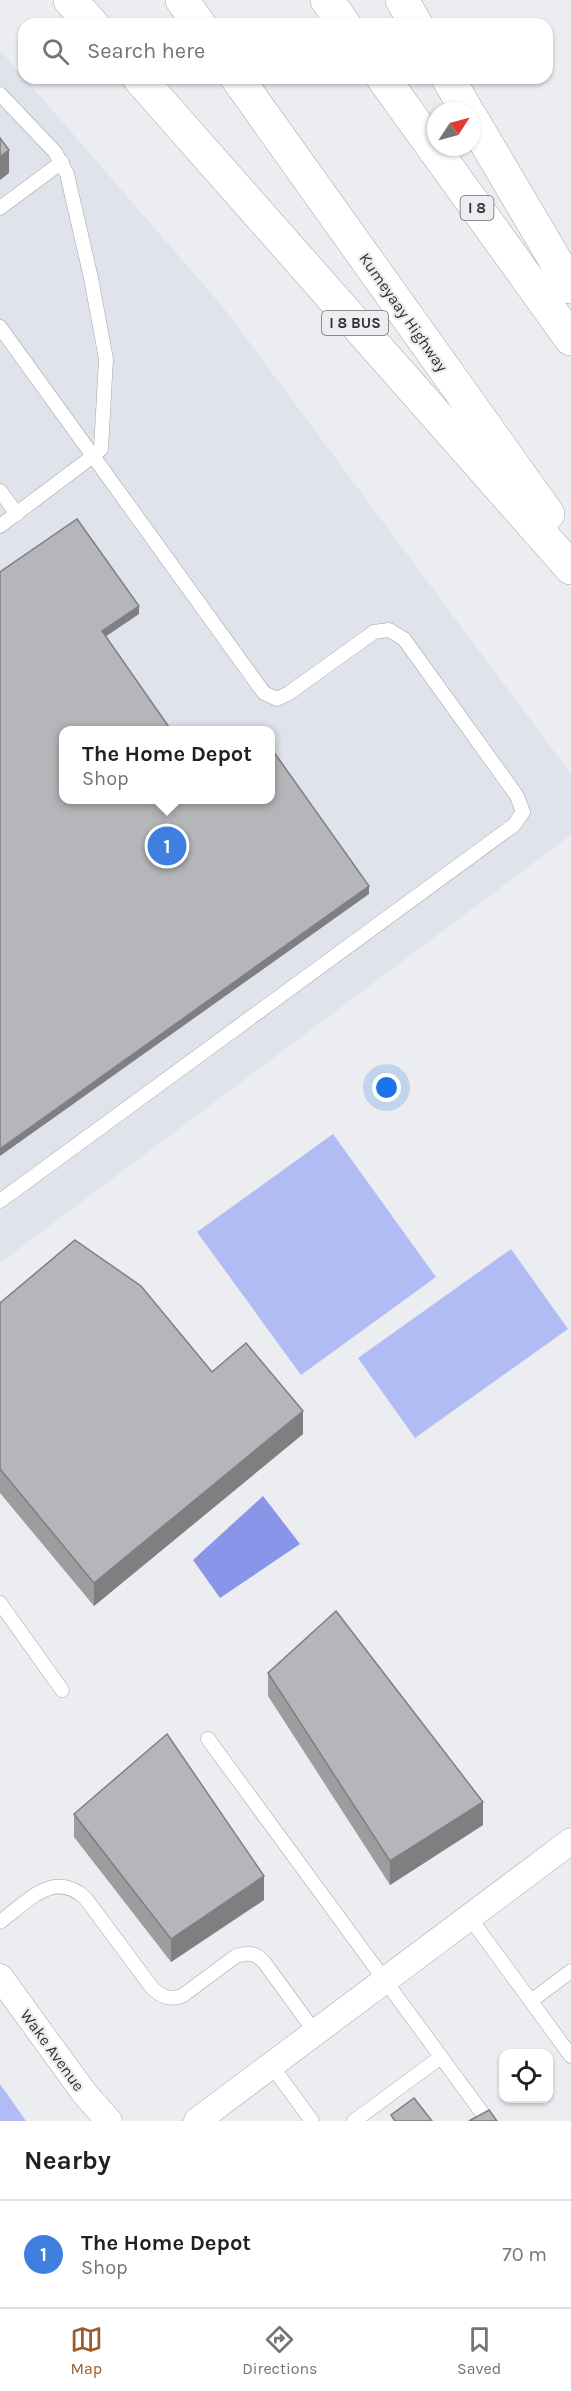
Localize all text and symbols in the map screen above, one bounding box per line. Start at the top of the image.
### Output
search box [18,18,553,84]
icon: search [39,35,72,68]
text: Search here [87,38,205,64]
north arrow [427,102,481,156]
road number: I 8 [460,196,494,220]
street label: Kumeyaay Highway [355,249,452,376]
road number: I 8 BUS [322,311,388,335]
popup [59,726,275,804]
text: The Home Depot [82,741,252,767]
text: Shop [82,767,129,790]
pin: 1 [148,824,186,868]
your location [372,1073,401,1102]
street label: Wake Avenue [17,2006,89,2095]
map controls [499,2049,553,2103]
button: locate [499,2049,553,2103]
text: Nearby [24,2145,111,2176]
text: The Home Depot [81,2230,251,2256]
text: 1 [40,2243,47,2266]
text: 70 m [502,2243,547,2266]
text: Shop [81,2256,128,2279]
tab: Map [70,2323,103,2378]
tab: Directions [242,2323,317,2378]
tab: Saved [457,2323,501,2378]

